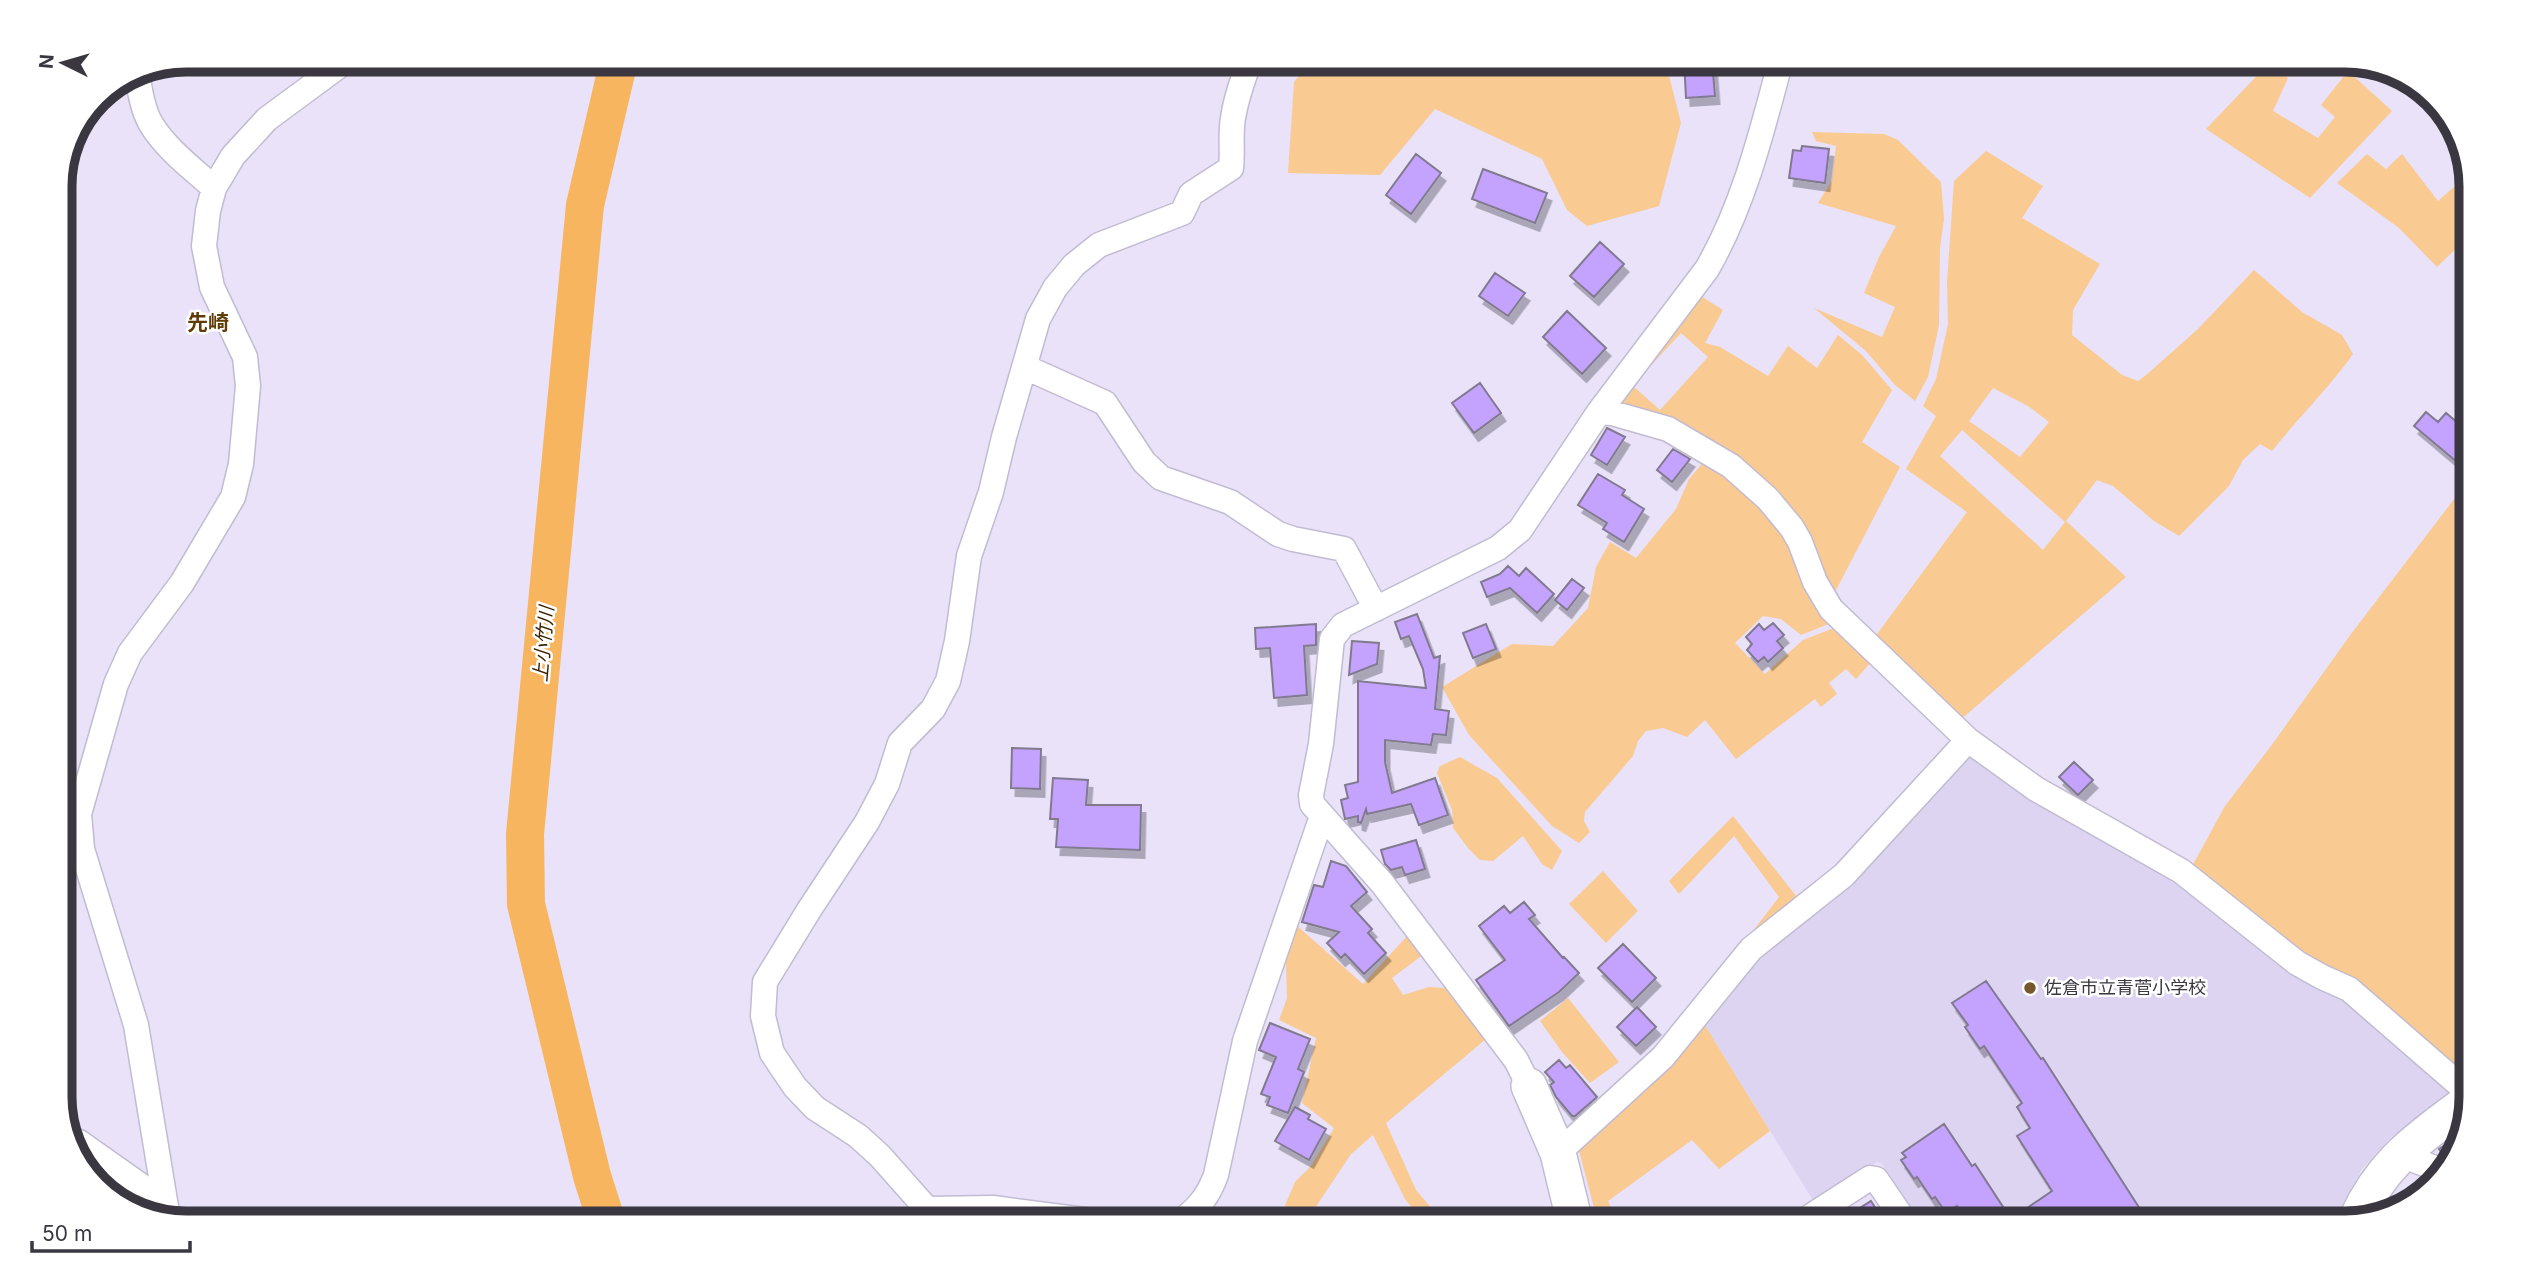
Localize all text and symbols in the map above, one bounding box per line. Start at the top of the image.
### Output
north arrow [28,28,98,98]
text: N [34,53,59,70]
district label: 先崎 [187,310,229,335]
water label: 上小竹川 [529,603,558,683]
place label: 佐倉市立青菅小学校 [2044,977,2206,998]
marker: 佐倉市立青菅小学校 [2022,980,2038,996]
scale bar [32,1210,189,1254]
text: 50 m [42,1221,92,1246]

